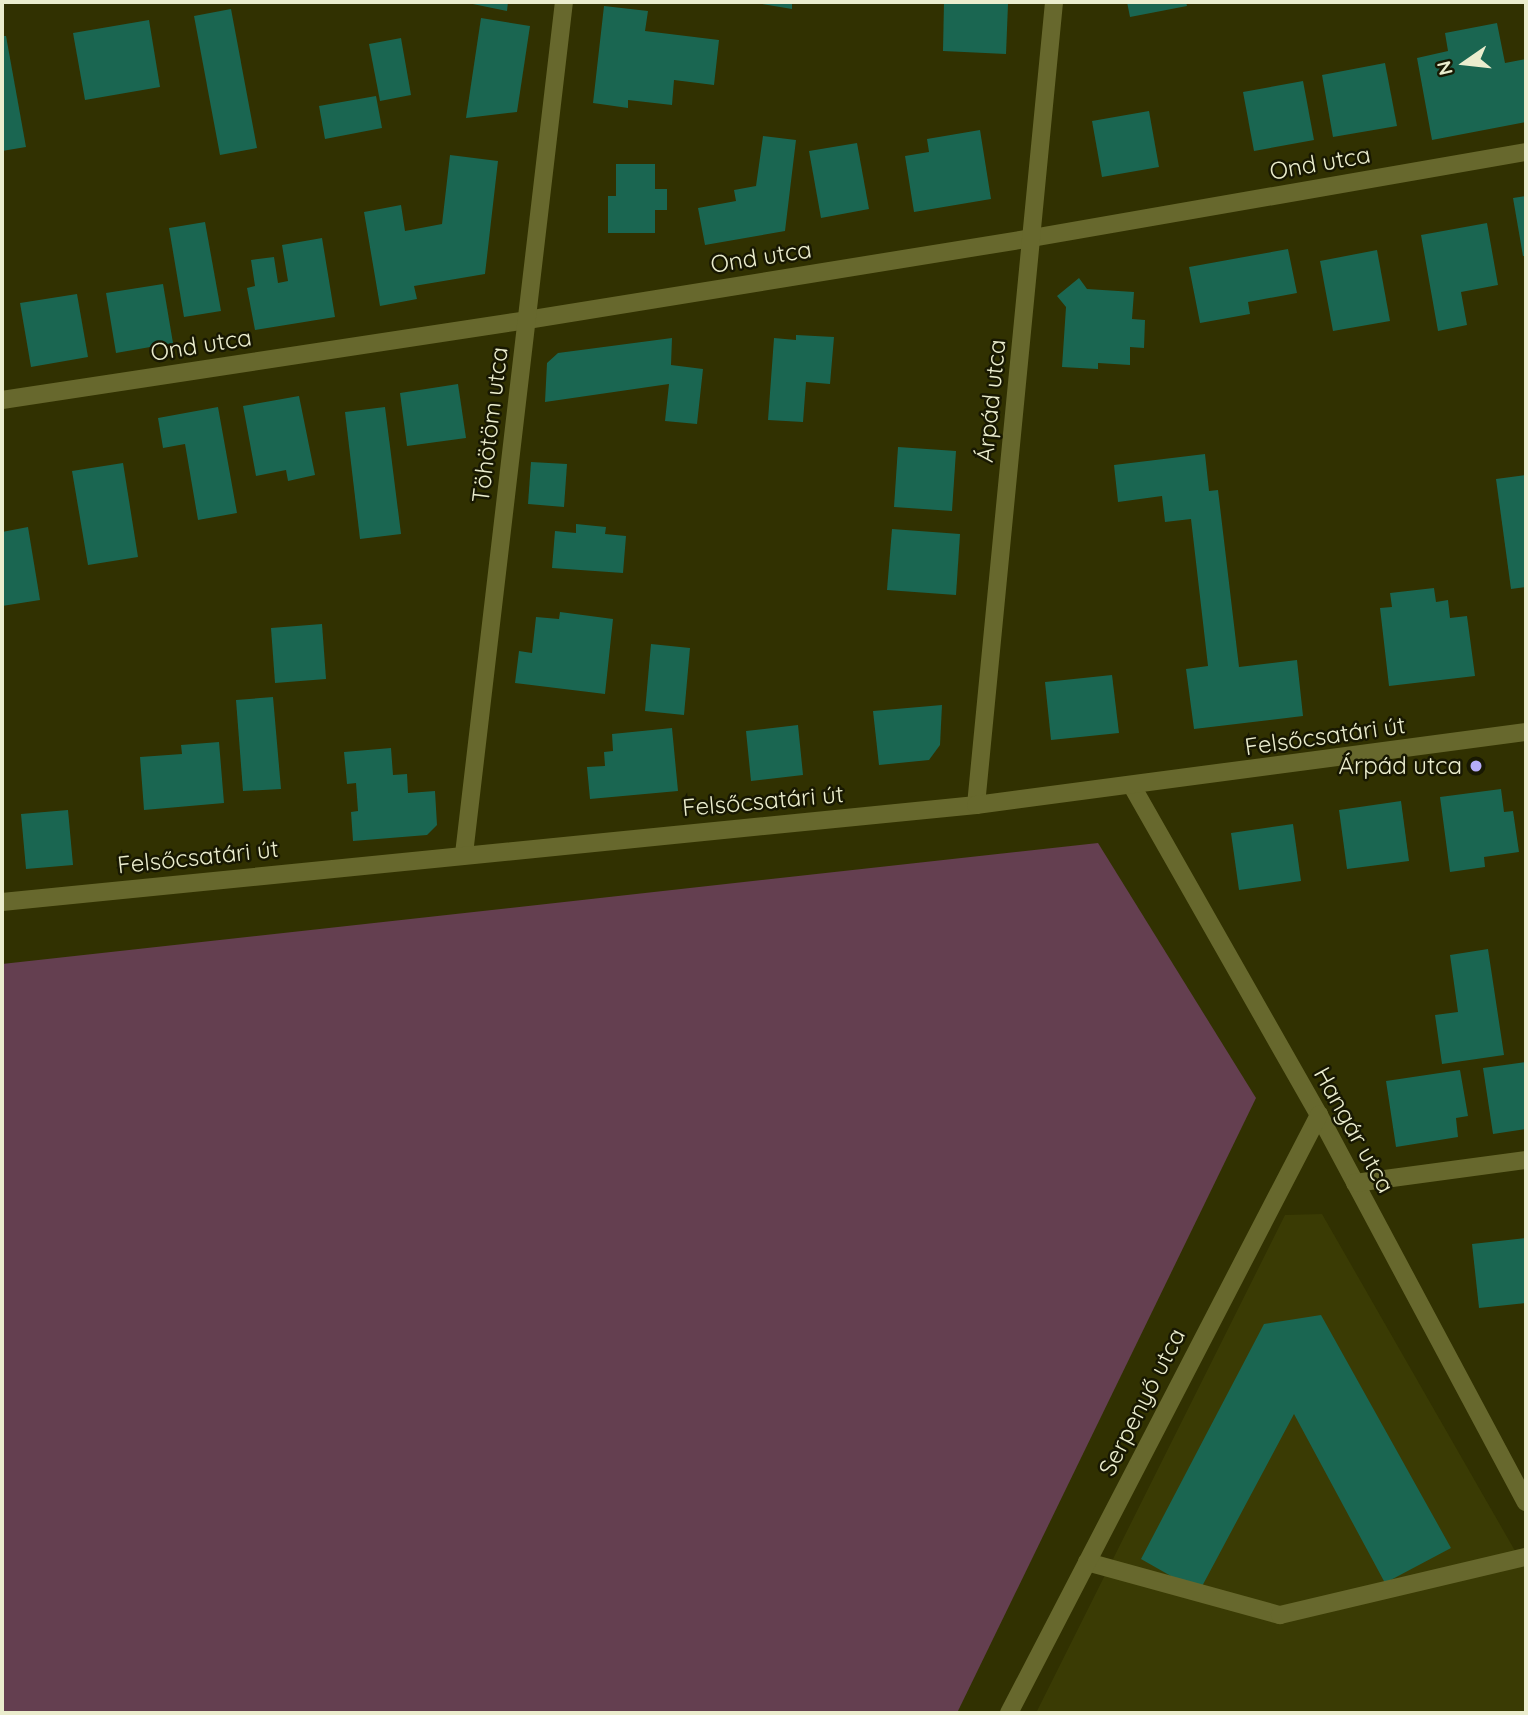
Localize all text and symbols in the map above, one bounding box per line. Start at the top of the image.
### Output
north arrow [1430,28,1500,98]
text: N [1431,58,1458,78]
street label: Ond utca [1267,140,1373,186]
street label: Ond utca [708,235,814,279]
street label: Ond utca [148,323,254,367]
street label: Árpád utca [970,338,1012,464]
street label: Töhötöm utca [466,345,514,505]
street label: Felsőcsatári út [1243,710,1407,762]
place label: Árpád utca [1338,752,1462,780]
marker: Árpád utca [1468,758,1484,774]
street label: Felsőcsatári út [681,780,845,822]
street label: Felsőcsatári út [116,834,280,880]
street label: Hangár utca [1308,1062,1400,1198]
street label: Serpenyő utca [1093,1324,1191,1480]

